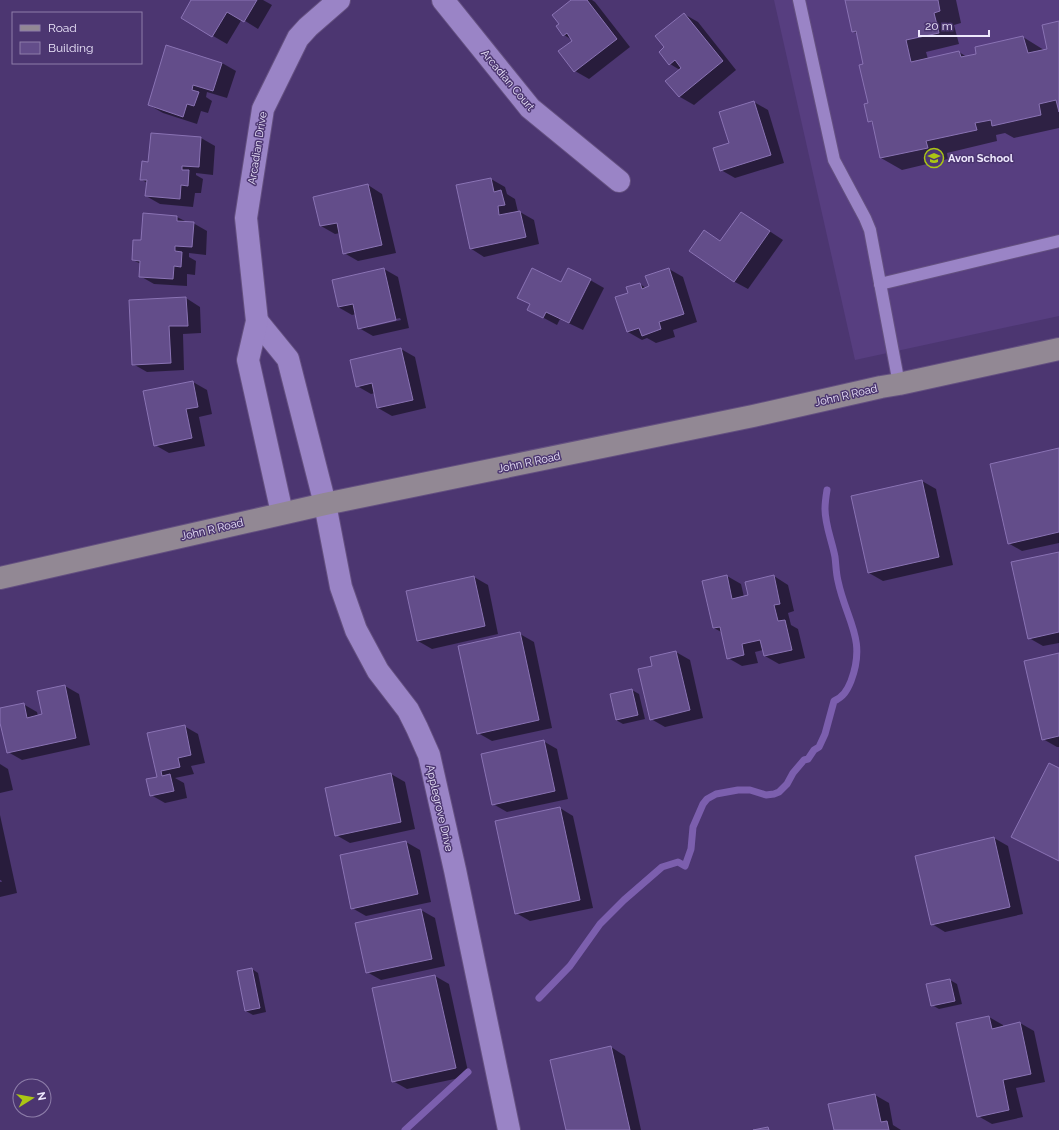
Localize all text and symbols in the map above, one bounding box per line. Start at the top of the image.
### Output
legend [12,12,142,64]
scale bar [919,12,989,38]
text: 20 m [925,19,953,33]
text: Road [48,21,77,35]
text: Building [48,41,94,55]
street label: Arcadian Court [478,47,537,114]
street label: Arcadian Drive [245,110,270,186]
school or university icon: Avon School [923,147,945,169]
place label: Avon School [948,152,1014,165]
street label: John R Road [814,382,879,409]
street label: John R Road [497,449,562,475]
street label: John R Road [180,516,245,543]
street label: Applegrove Drive [423,764,456,853]
north arrow [12,1078,52,1118]
text: N [34,1091,49,1102]

